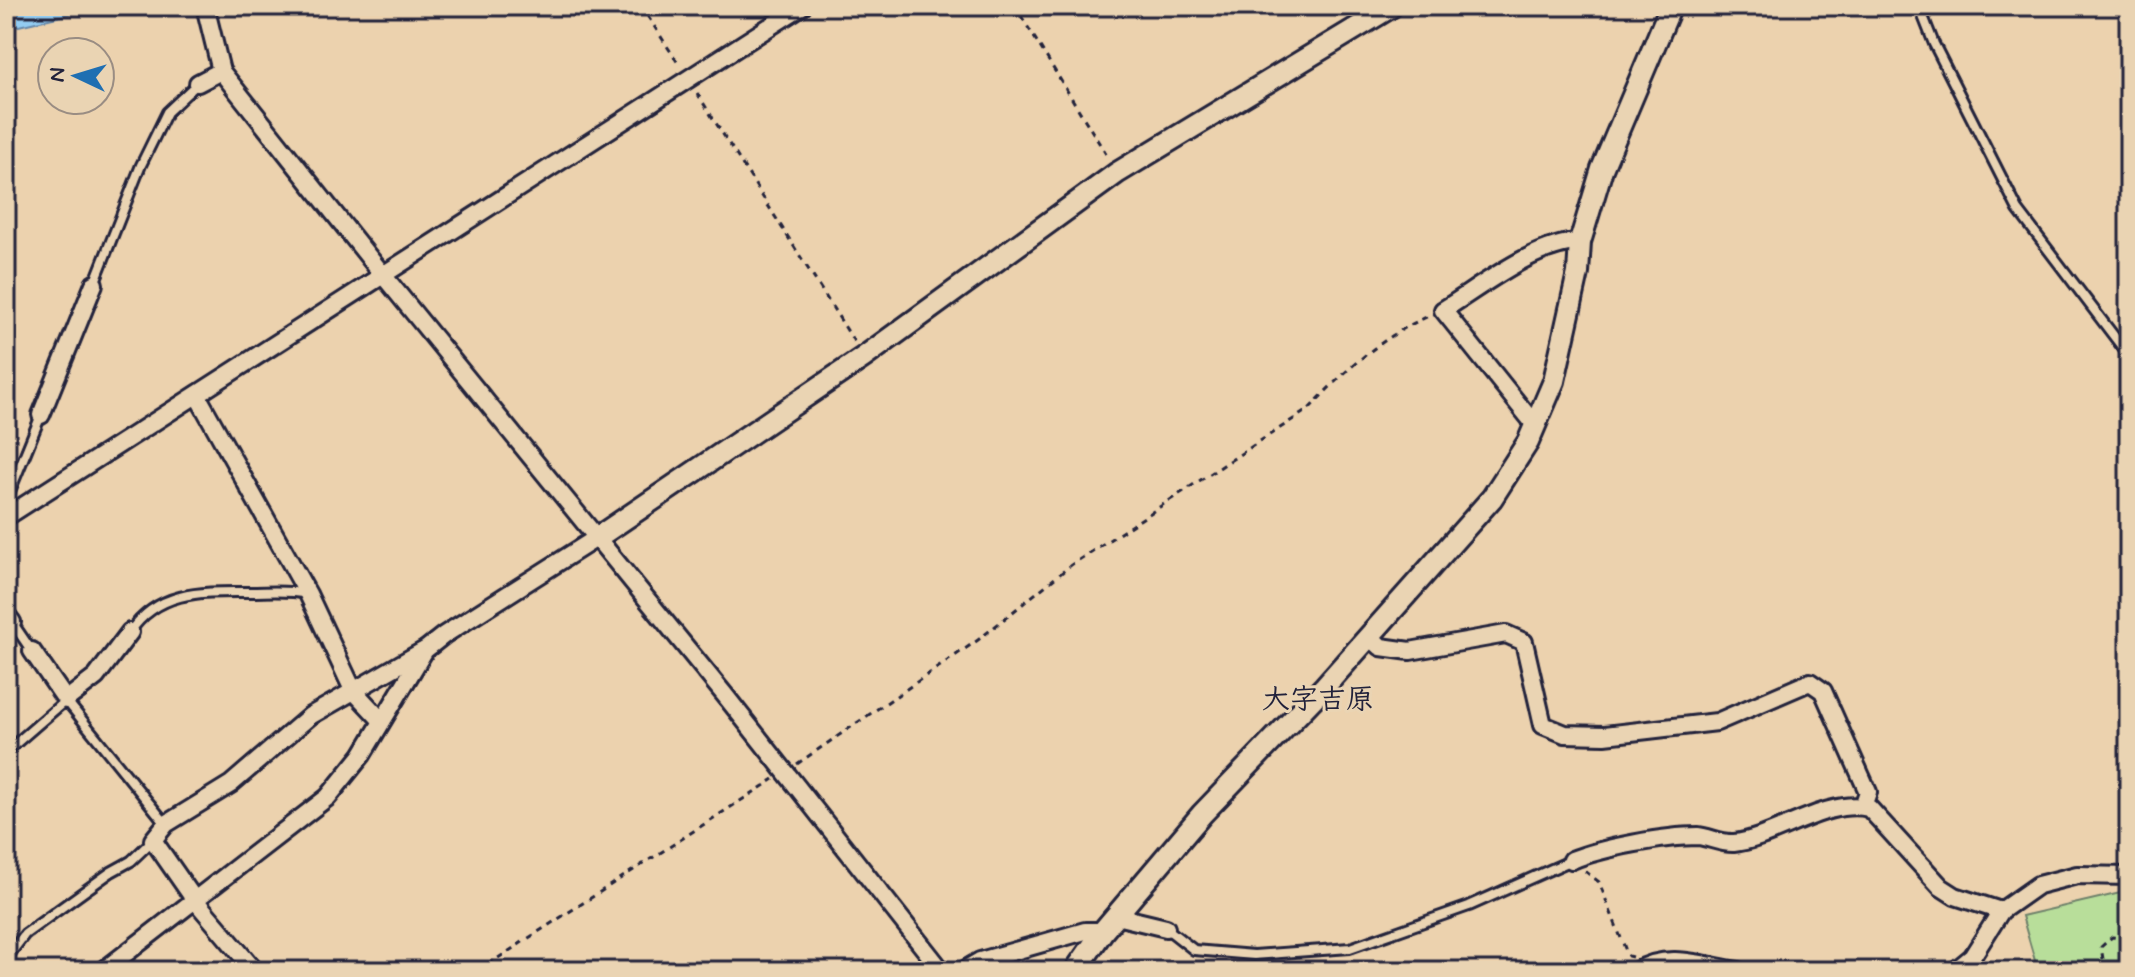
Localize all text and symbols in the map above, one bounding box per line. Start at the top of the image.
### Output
north arrow [36,36,116,116]
text: N [44,66,73,83]
district label: 大字吉原 [1262,682,1374,719]

